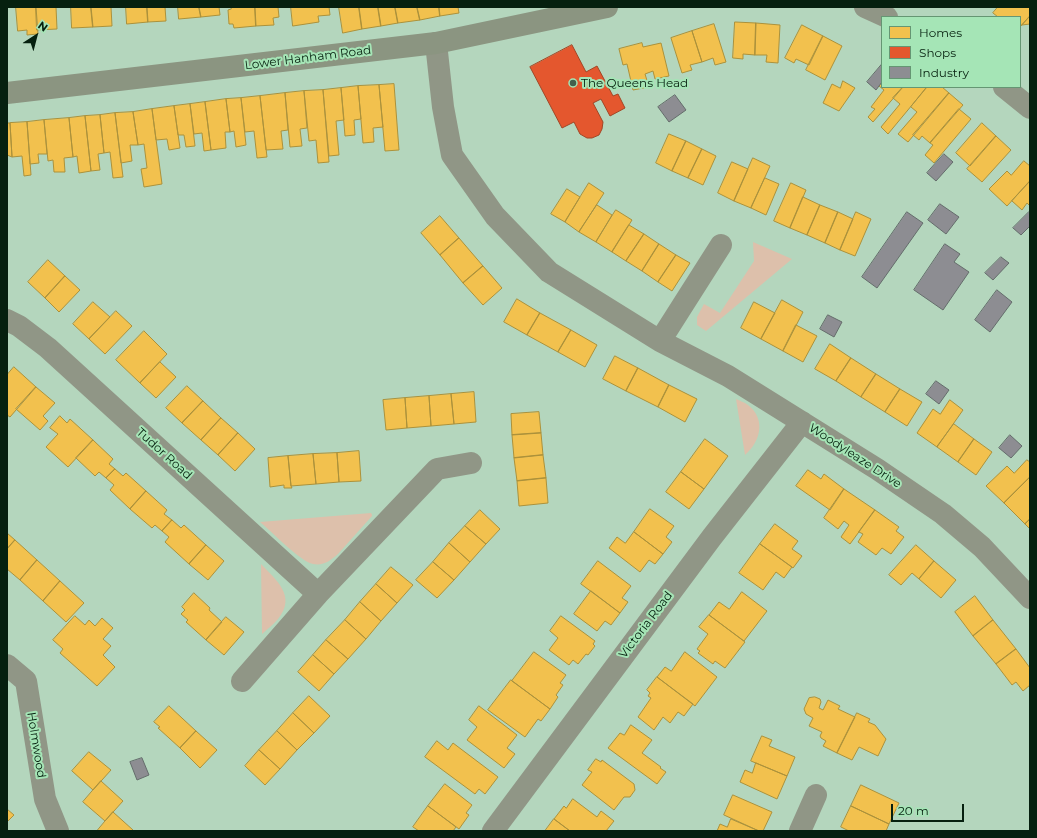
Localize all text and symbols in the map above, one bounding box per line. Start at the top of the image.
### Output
north arrow [16,16,56,56]
legend [881,16,1021,88]
text: N [35,18,51,35]
text: Homes [919,25,962,40]
street label: Lower Hanham Road [244,43,372,73]
text: Shops [919,45,956,60]
text: Industry [919,65,969,80]
place label: The Queens Head [581,76,688,90]
marker: The Queens Head [568,78,578,88]
street label: Woodyleaze Drive [806,421,904,491]
street label: Tudor Road [133,425,195,483]
street label: Victoria Road [616,589,676,661]
street label: Holmwood [24,711,48,779]
scale bar [893,796,966,822]
text: 20 m [898,803,929,818]

